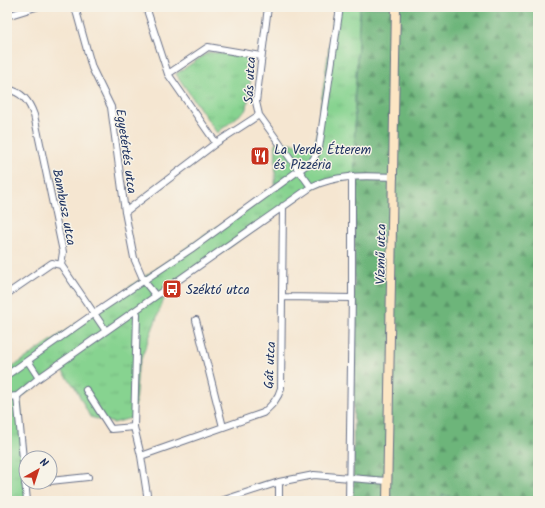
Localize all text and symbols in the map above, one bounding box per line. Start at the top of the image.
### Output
street label: Sás utca [239,56,262,104]
street label: Egyetértés utca [109,107,142,195]
place label: La Verde Étterem és Pizzéria [274,140,371,176]
restaurant icon: La Verde Étterem és Pizzéria [249,145,271,167]
street label: Bambusz utca [46,167,81,247]
street label: Vízmű utca [370,224,393,285]
bus stop icon: Széktó utca [161,278,183,300]
place label: Széktó utca [186,280,250,301]
street label: Gát utca [259,341,282,389]
north arrow [18,450,58,490]
text: N [35,454,52,472]

